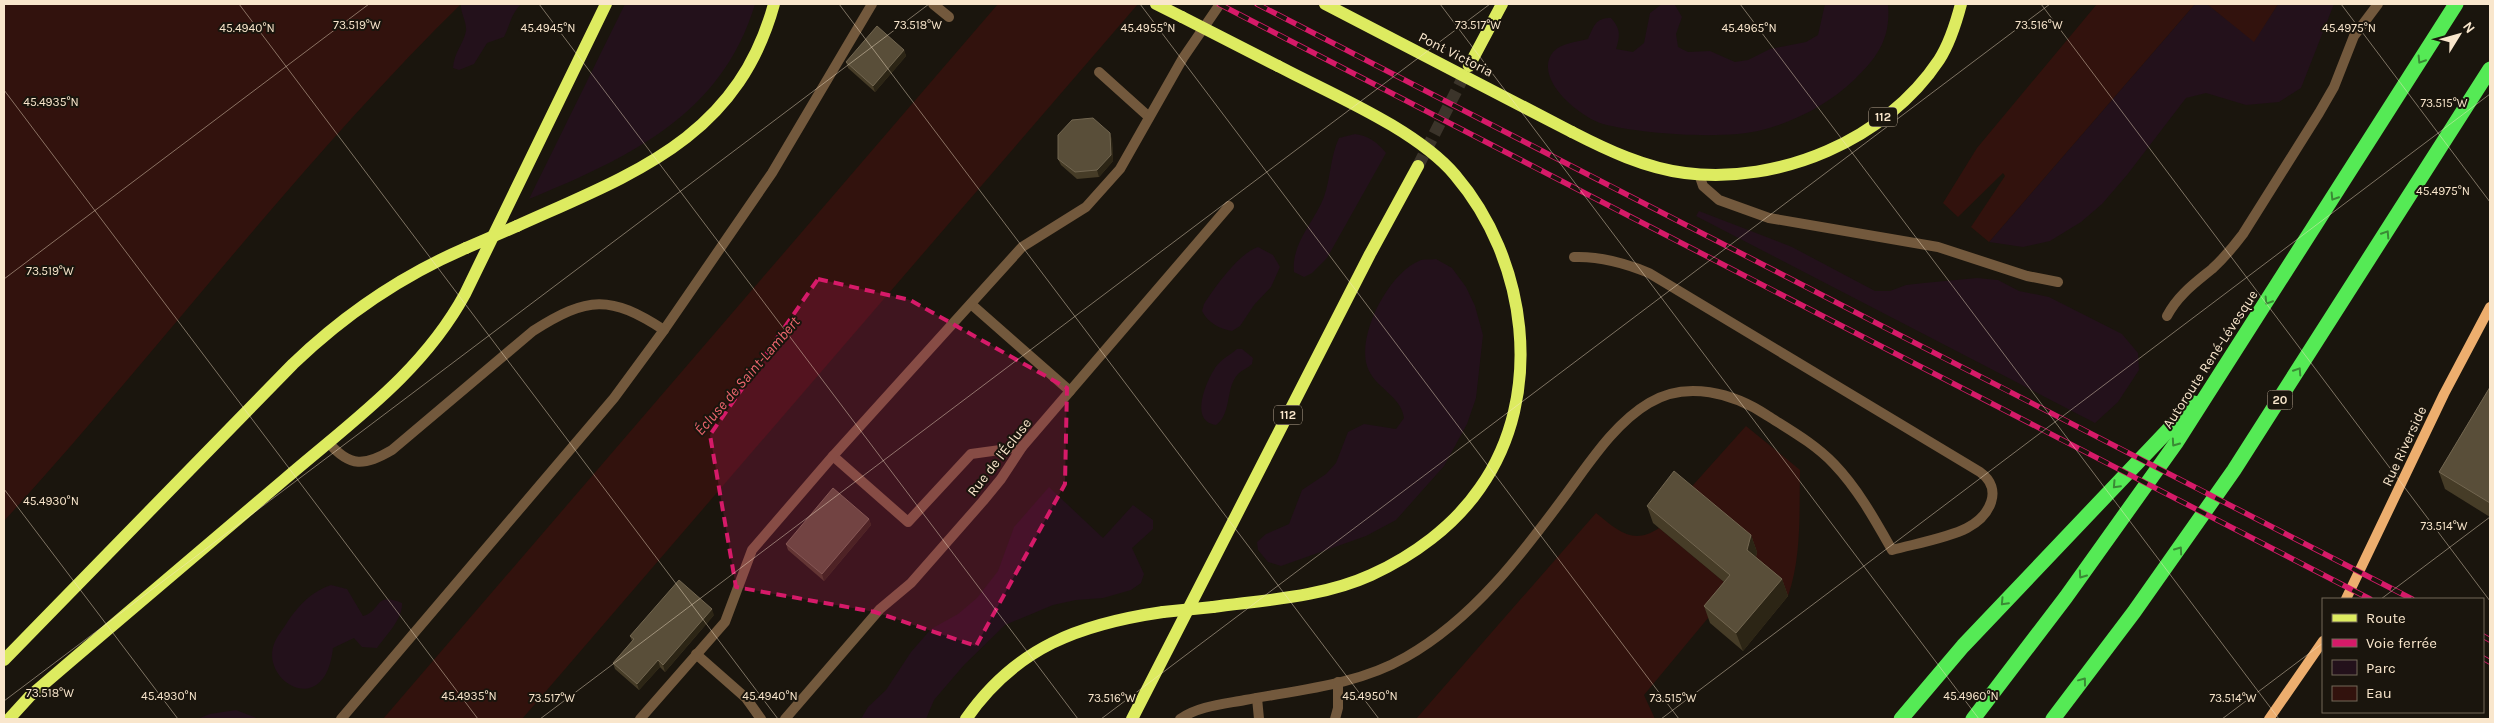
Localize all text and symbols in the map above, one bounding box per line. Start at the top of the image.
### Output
north arrow [2434,10,2484,60]
text: 73.519°W [333,18,381,32]
text: 73.518°W [894,18,942,32]
text: 73.517°W [1455,18,1501,32]
text: 73.516°W [2015,18,2063,32]
text: N [2459,18,2479,37]
text: 45.4940°N [219,21,275,35]
text: 45.4945°N [520,21,576,35]
text: 45.4955°N [1120,21,1176,35]
text: 45.4965°N [1721,21,1777,35]
text: 45.4975°N [2322,21,2376,35]
street label: Pont Victoria [1416,28,1496,81]
one-way arrow [2417,54,2427,63]
text: 45.4935°N [23,95,79,109]
text: 73.515°W [2420,96,2468,110]
road number: 112 [1869,108,1897,126]
text: 45.4975°N [2416,184,2470,198]
one-way arrow [2330,191,2340,200]
one-way arrow [2380,230,2389,240]
text: 73.519°W [26,264,74,278]
street label: Autoroute René-Lévesque [2159,287,2262,432]
one-way arrow [2264,296,2274,305]
water label: Écluse de Saint-Lambert [691,312,804,439]
one-way arrow [2292,367,2302,376]
road number: 20 [2268,390,2292,410]
street label: Rue Riverside [2378,403,2430,489]
road number: 112 [1274,406,1302,424]
street label: Rue de l'Écluse [963,414,1035,500]
one-way arrow [2172,437,2182,446]
one-way arrow [2113,479,2122,488]
text: 45.4930°N [23,494,79,508]
text: 73.514°W [2420,519,2468,533]
one-way arrow [2173,546,2182,556]
one-way arrow [2079,569,2087,578]
one-way arrow [2001,597,2010,606]
legend [2322,598,2484,713]
text: Route [2366,609,2406,627]
text: Voie ferrée [2366,634,2437,652]
text: Parc [2366,659,2396,677]
one-way arrow [2077,677,2086,686]
text: Eau [2366,684,2392,702]
text: 73.518°W [26,686,74,700]
text: 45.4930°N [141,689,197,703]
text: 45.4935°N [441,689,497,703]
text: 45.4940°N [742,689,798,703]
text: 45.4950°N [1342,689,1398,703]
text: 45.4960°N [1943,689,1999,703]
text: 73.517°W [529,691,575,705]
text: 73.516°W [1088,691,1136,705]
text: 73.515°W [1649,691,1697,705]
text: 73.514°W [2209,691,2257,705]

